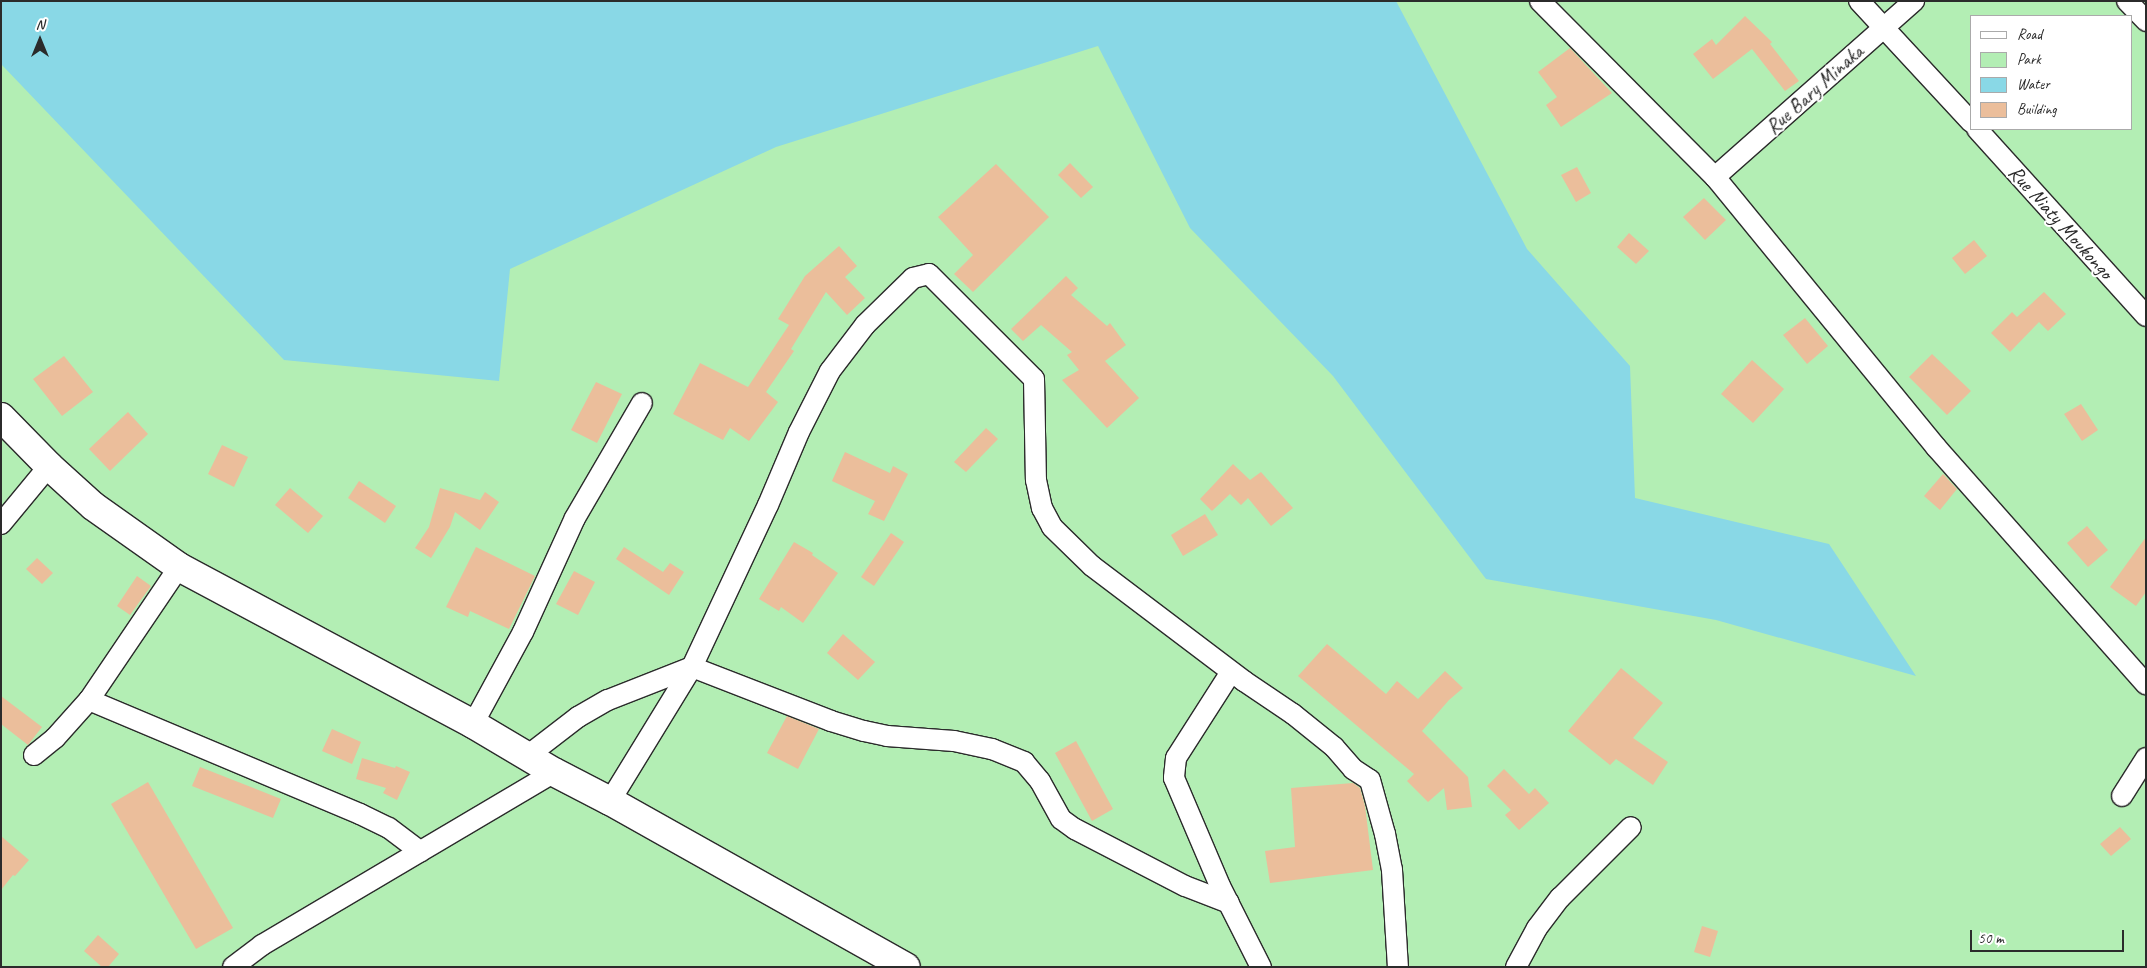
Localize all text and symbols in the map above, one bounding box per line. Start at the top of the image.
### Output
north arrow [15,15,65,65]
legend [1970,15,2132,130]
text: N [36,16,44,33]
text: Road [2017,25,2042,44]
street label: Rue Bary Minaka [1760,38,1868,140]
text: Park [2017,50,2041,69]
text: Water [2017,75,2050,94]
text: Building [2017,100,2056,119]
street label: Rue Niaty Moukongo [2003,160,2119,284]
scale bar [1972,920,2126,952]
text: 50 m [1978,929,2004,948]

